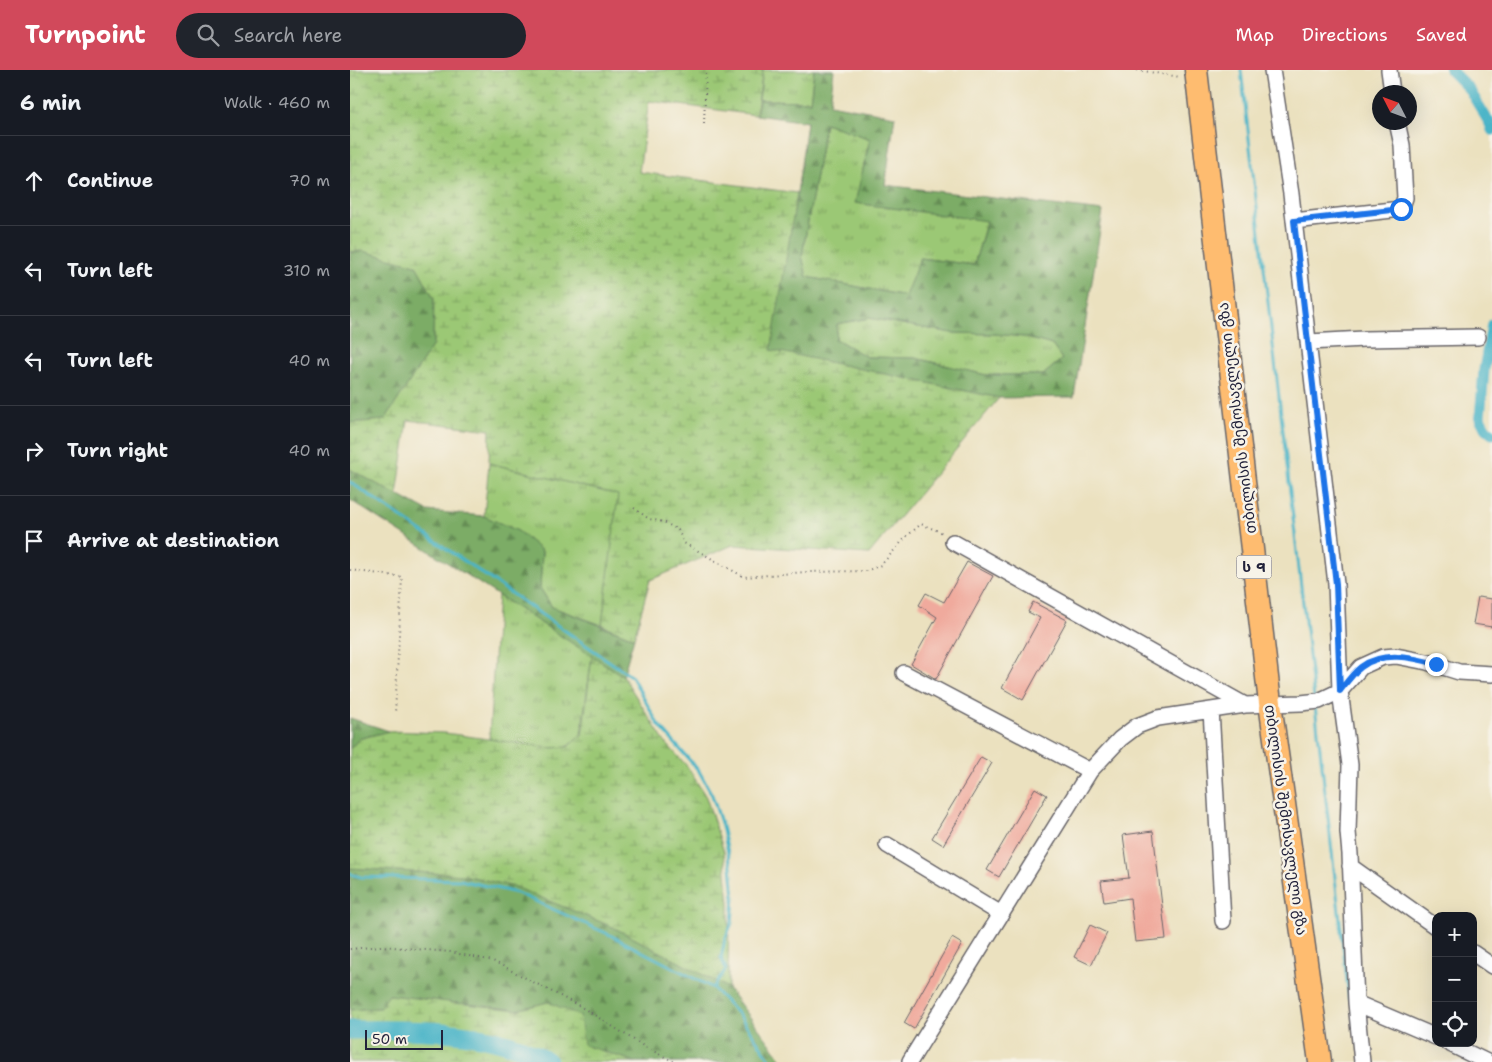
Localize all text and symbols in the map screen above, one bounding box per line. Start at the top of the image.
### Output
search box [176,13,526,58]
text: Turnpoint [25,19,146,51]
icon: search [194,21,222,49]
text: Search here [234,23,342,48]
text: Map [1236,23,1274,47]
text: Directions [1302,23,1388,47]
text: Saved [1416,23,1467,47]
north arrow [1372,85,1417,130]
text: 6 min [20,89,81,117]
text: Walk · 460 m [224,92,330,113]
icon: ahead [20,167,48,195]
text: Continue [67,168,153,193]
text: 70 m [289,170,330,191]
route start [1390,198,1413,221]
icon: left [20,257,48,285]
text: Turn left [67,258,153,283]
text: 310 m [283,260,330,281]
street label: თბილისის შემოსავლელი გზა [1213,301,1261,535]
icon: left [20,347,48,375]
text: Turn left [67,348,153,373]
text: 40 m [288,350,330,371]
icon: right [20,437,48,465]
text: Turn right [67,438,168,463]
text: 40 m [288,440,330,461]
icon: arrive [20,527,48,555]
text: Arrive at destination [67,528,279,553]
road number: ს 9 [1236,556,1272,578]
route end [1425,653,1448,676]
street label: თბილისის შემოსავლელი გზა [1260,703,1312,937]
map controls [1432,912,1477,1047]
button: + [1432,912,1477,957]
button: − [1432,957,1477,1002]
button: locate [1432,1002,1477,1047]
scale bar [365,1027,442,1050]
text: 50 m [372,1030,407,1048]

